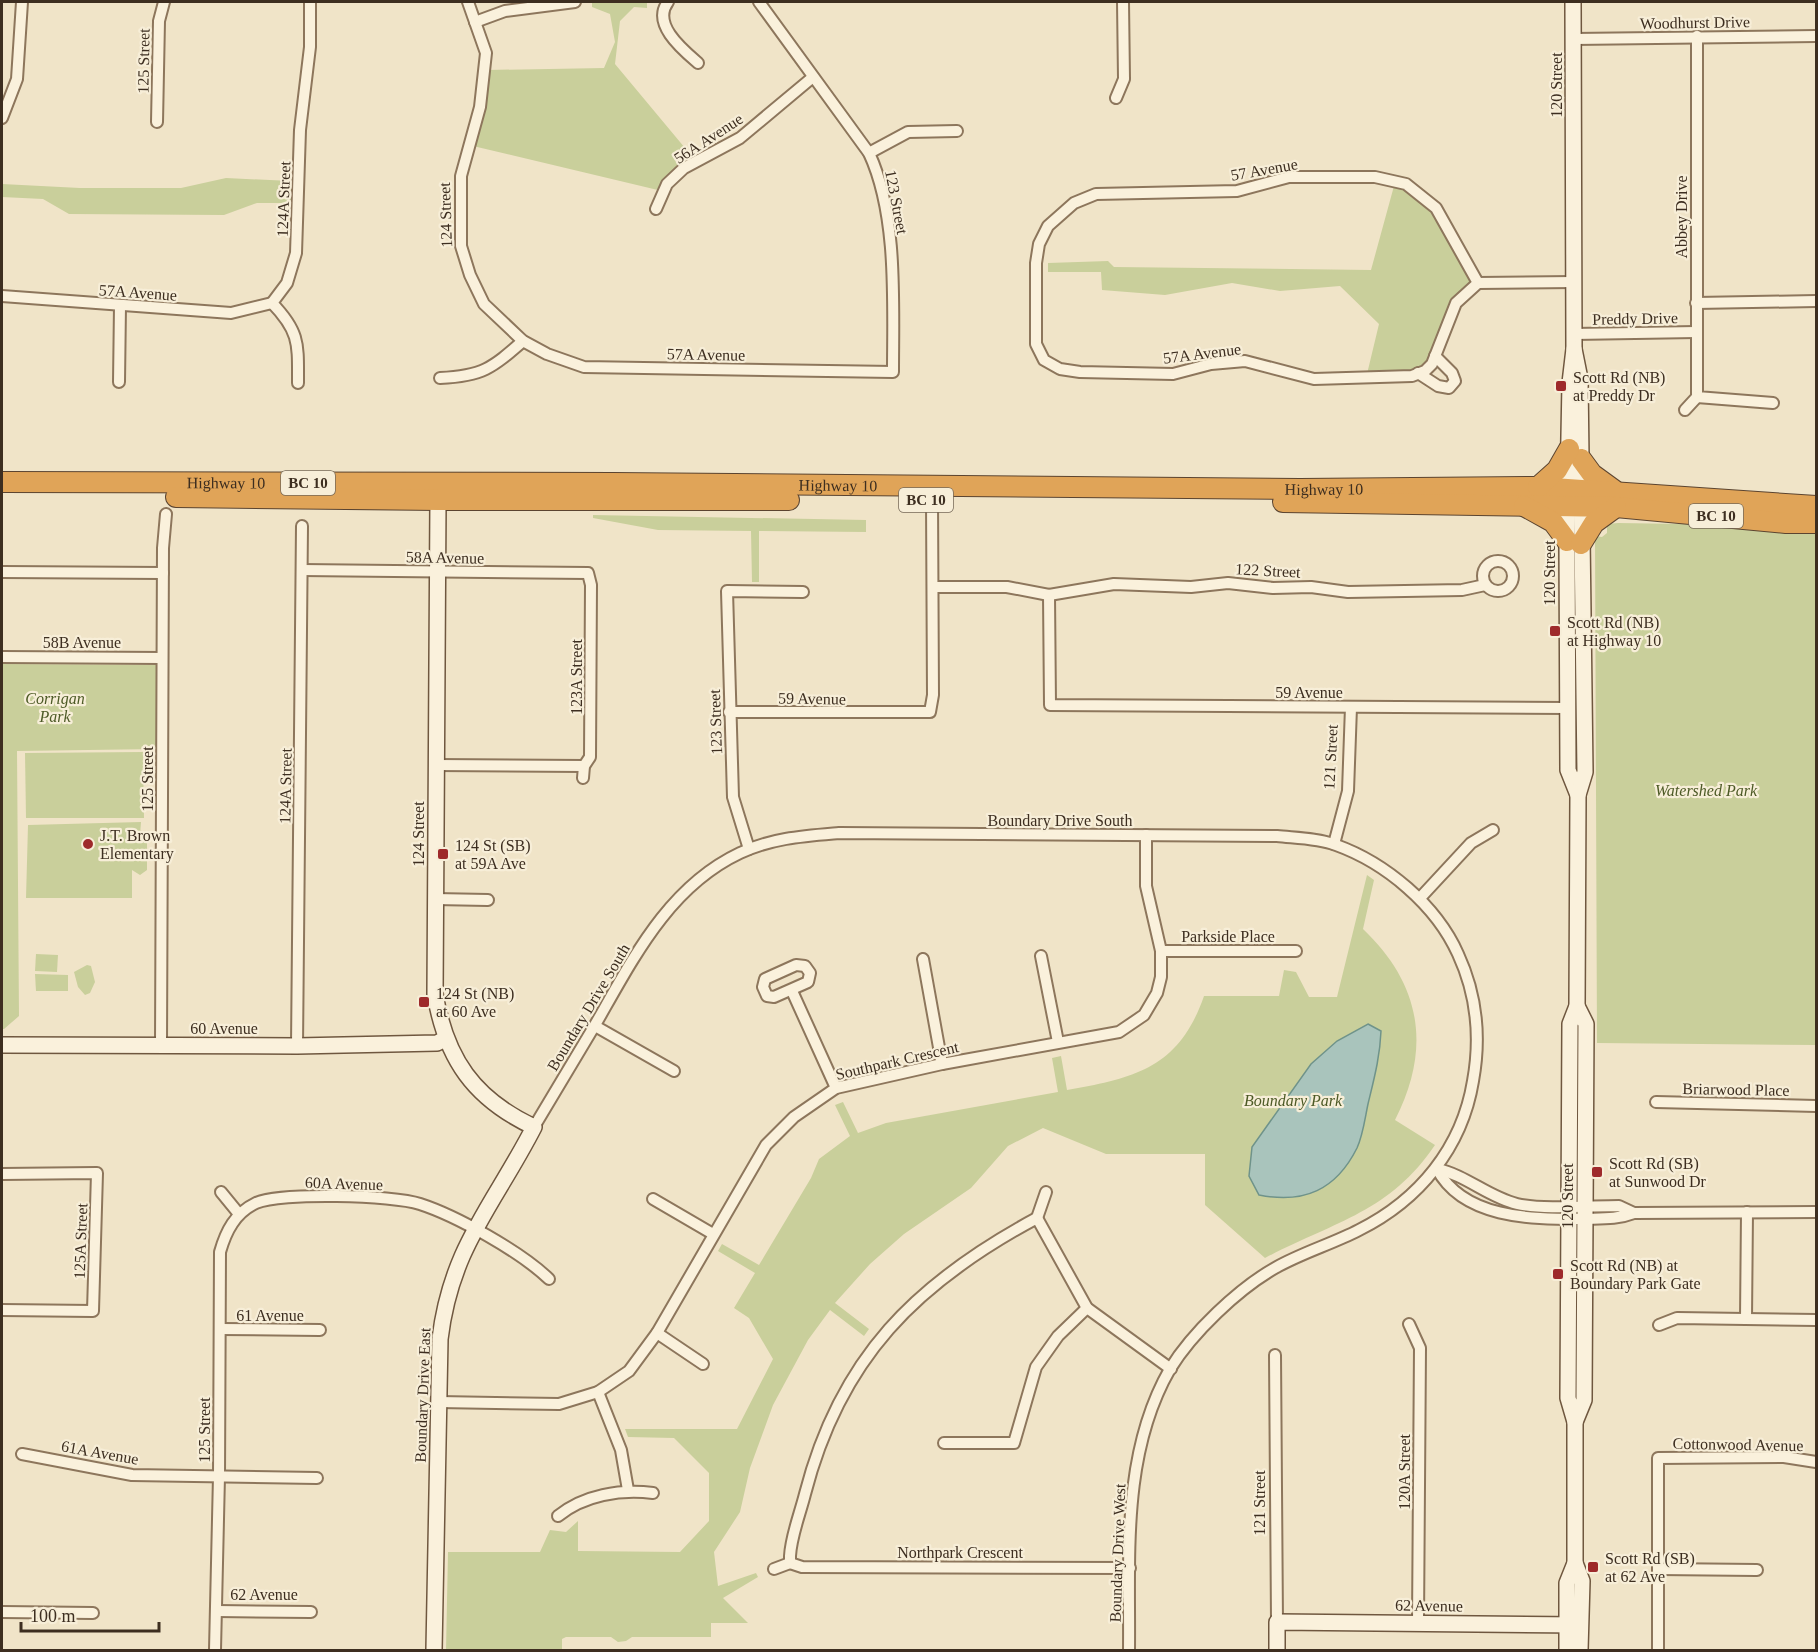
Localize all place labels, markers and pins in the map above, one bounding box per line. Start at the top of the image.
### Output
place label: Scott Rd (NB) at Preddy Dr [1573,369,1665,405]
marker: Scott Rd (NB) at Preddy Dr [1554,379,1568,393]
place label: Scott Rd (NB) at Highway 10 [1567,614,1661,650]
marker: Scott Rd (NB) at Highway 10 [1548,624,1562,638]
place label: J.T. Brown Elementary [100,827,174,863]
marker: J.T. Brown Elementary [81,837,95,851]
place label: 124 St (SB) at 59A Ave [455,837,531,872]
marker: 124 St (SB) at 59A Ave [436,847,450,861]
place label: 124 St (NB) at 60 Ave [436,985,514,1020]
marker: 124 St (NB) at 60 Ave [417,995,431,1009]
place label: Scott Rd (SB) at Sunwood Dr [1609,1155,1707,1190]
marker: Scott Rd (SB) at Sunwood Dr [1590,1165,1604,1179]
place label: Scott Rd (NB) at Boundary Park Gate [1570,1257,1701,1293]
marker: Scott Rd (NB) at Boundary Park Gate [1551,1267,1565,1281]
place label: Scott Rd (SB) at 62 Ave [1605,1550,1695,1585]
marker: Scott Rd (SB) at 62 Ave [1586,1560,1600,1574]

